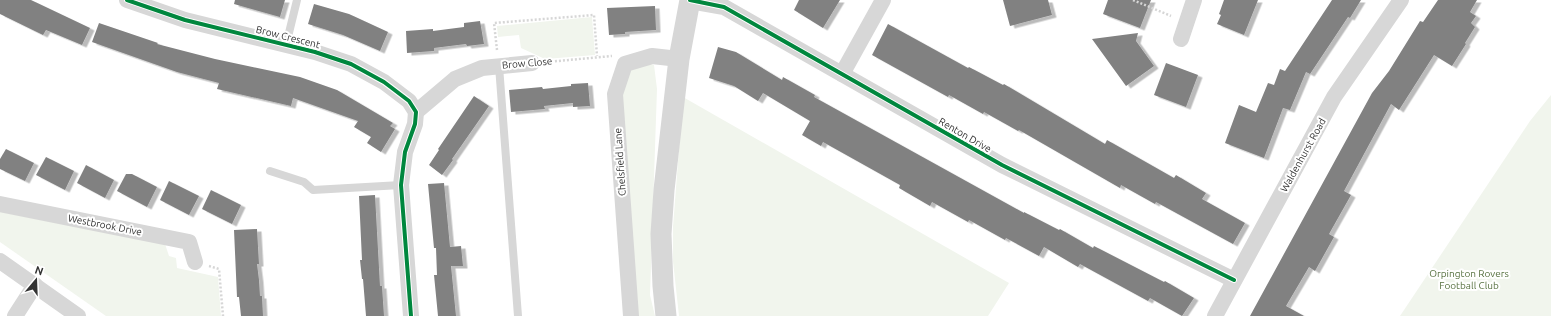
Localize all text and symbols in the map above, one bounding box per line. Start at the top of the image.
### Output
street label: Brow Crescent [255,24,321,50]
street label: Brow Close [501,55,553,71]
street label: Renton Drive [937,116,993,154]
street label: Waldenhurst Road [1278,116,1328,194]
street label: Chelsfield Lane [612,128,628,196]
street label: Westbrook Drive [67,212,143,238]
north arrow [16,260,56,300]
text: N [33,264,45,278]
park label: Orpington Rovers Football Club [1429,268,1509,291]

